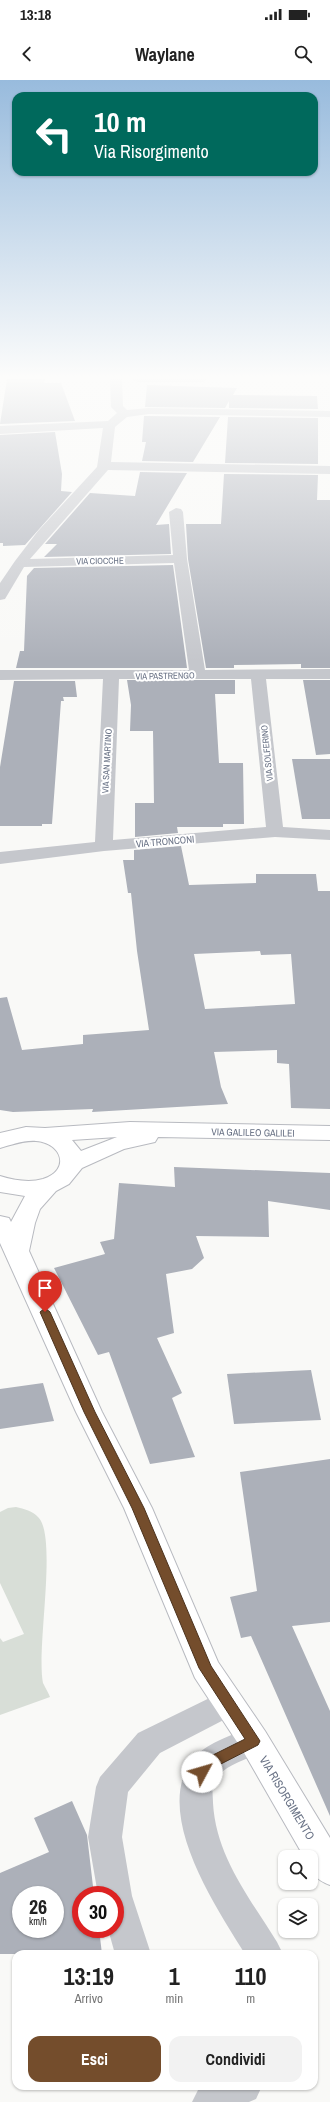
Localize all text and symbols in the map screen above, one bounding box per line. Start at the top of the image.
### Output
text: 13:18 [20,4,51,25]
text: Waylane [135,42,195,67]
icon: back [16,43,38,65]
icon: search [292,43,314,65]
text: 10 m [94,103,146,141]
icon: left [28,108,80,160]
text: Via Risorgimento [94,139,209,164]
street label: VIA CIOCCHE [76,555,124,567]
street label: VIA PASTRENGO [135,669,195,683]
street label: VIA SOLFERINO [258,724,276,782]
street label: VIA SAN MARTINO [99,728,115,794]
street label: VIA TRONCONI [135,832,195,851]
street label: VIA GALILEO GALILEI [211,1125,295,1140]
pin [28,1271,62,1312]
icon: arrive [34,1277,56,1299]
position arrow [181,1751,223,1793]
street label: VIA RISORGIMENTO [256,1753,318,1843]
map controls [278,1850,318,1938]
button: search [278,1850,318,1890]
speed limit sign: 30 [72,1886,124,1938]
text: 26 [29,1893,47,1920]
button: layers [278,1898,318,1938]
text: km/h [29,1915,47,1928]
text: 13:19 [64,1960,114,1992]
text: 1 [169,1960,180,1992]
text: 110 [235,1960,266,1992]
text: Arrivo [74,1990,103,2007]
text: min [165,1990,183,2007]
text: m [246,1990,255,2007]
button: Esci [28,2036,161,2082]
button: Condividi [169,2036,302,2082]

